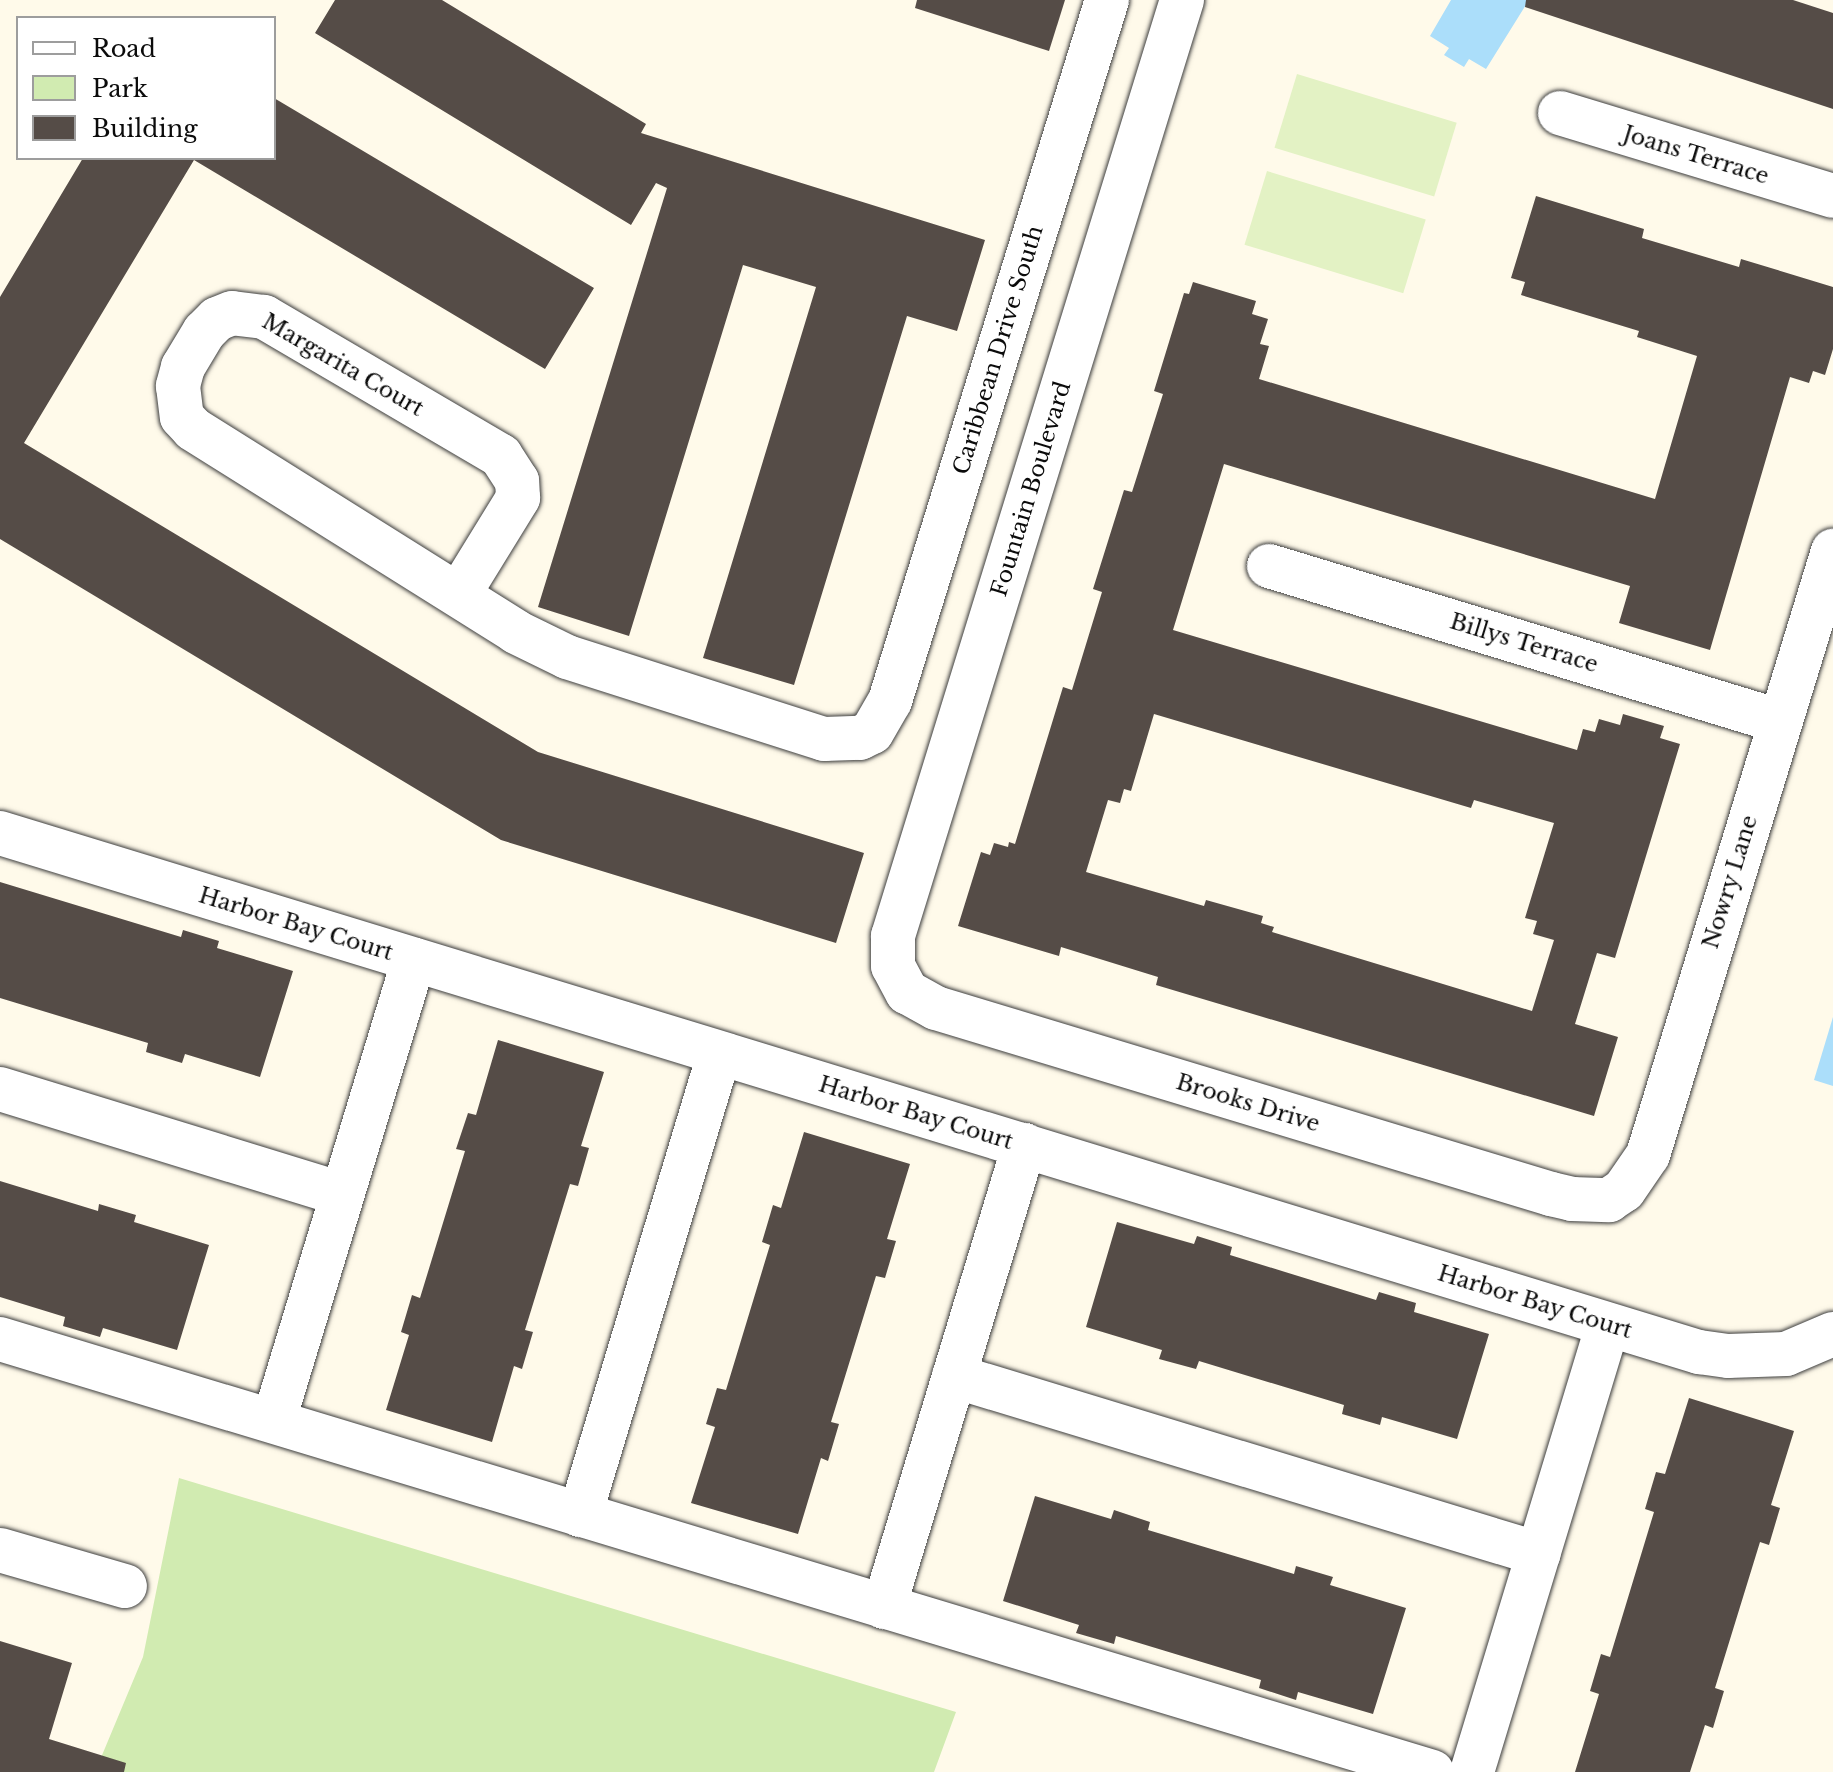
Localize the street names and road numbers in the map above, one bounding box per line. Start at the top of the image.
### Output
street label: Joans Terrace [1620,120,1772,190]
street label: Caribbean Drive South [948,222,1048,478]
street label: Margarita Court [257,308,429,422]
street label: Fountain Boulevard [986,378,1076,600]
street label: Billys Terrace [1446,608,1602,678]
street label: Nowry Lane [1697,812,1763,952]
street label: Harbor Bay Court [195,882,397,966]
street label: Brooks Drive [1173,1069,1323,1137]
street label: Harbor Bay Court [815,1071,1017,1155]
street label: Harbor Bay Court [1434,1260,1636,1344]

